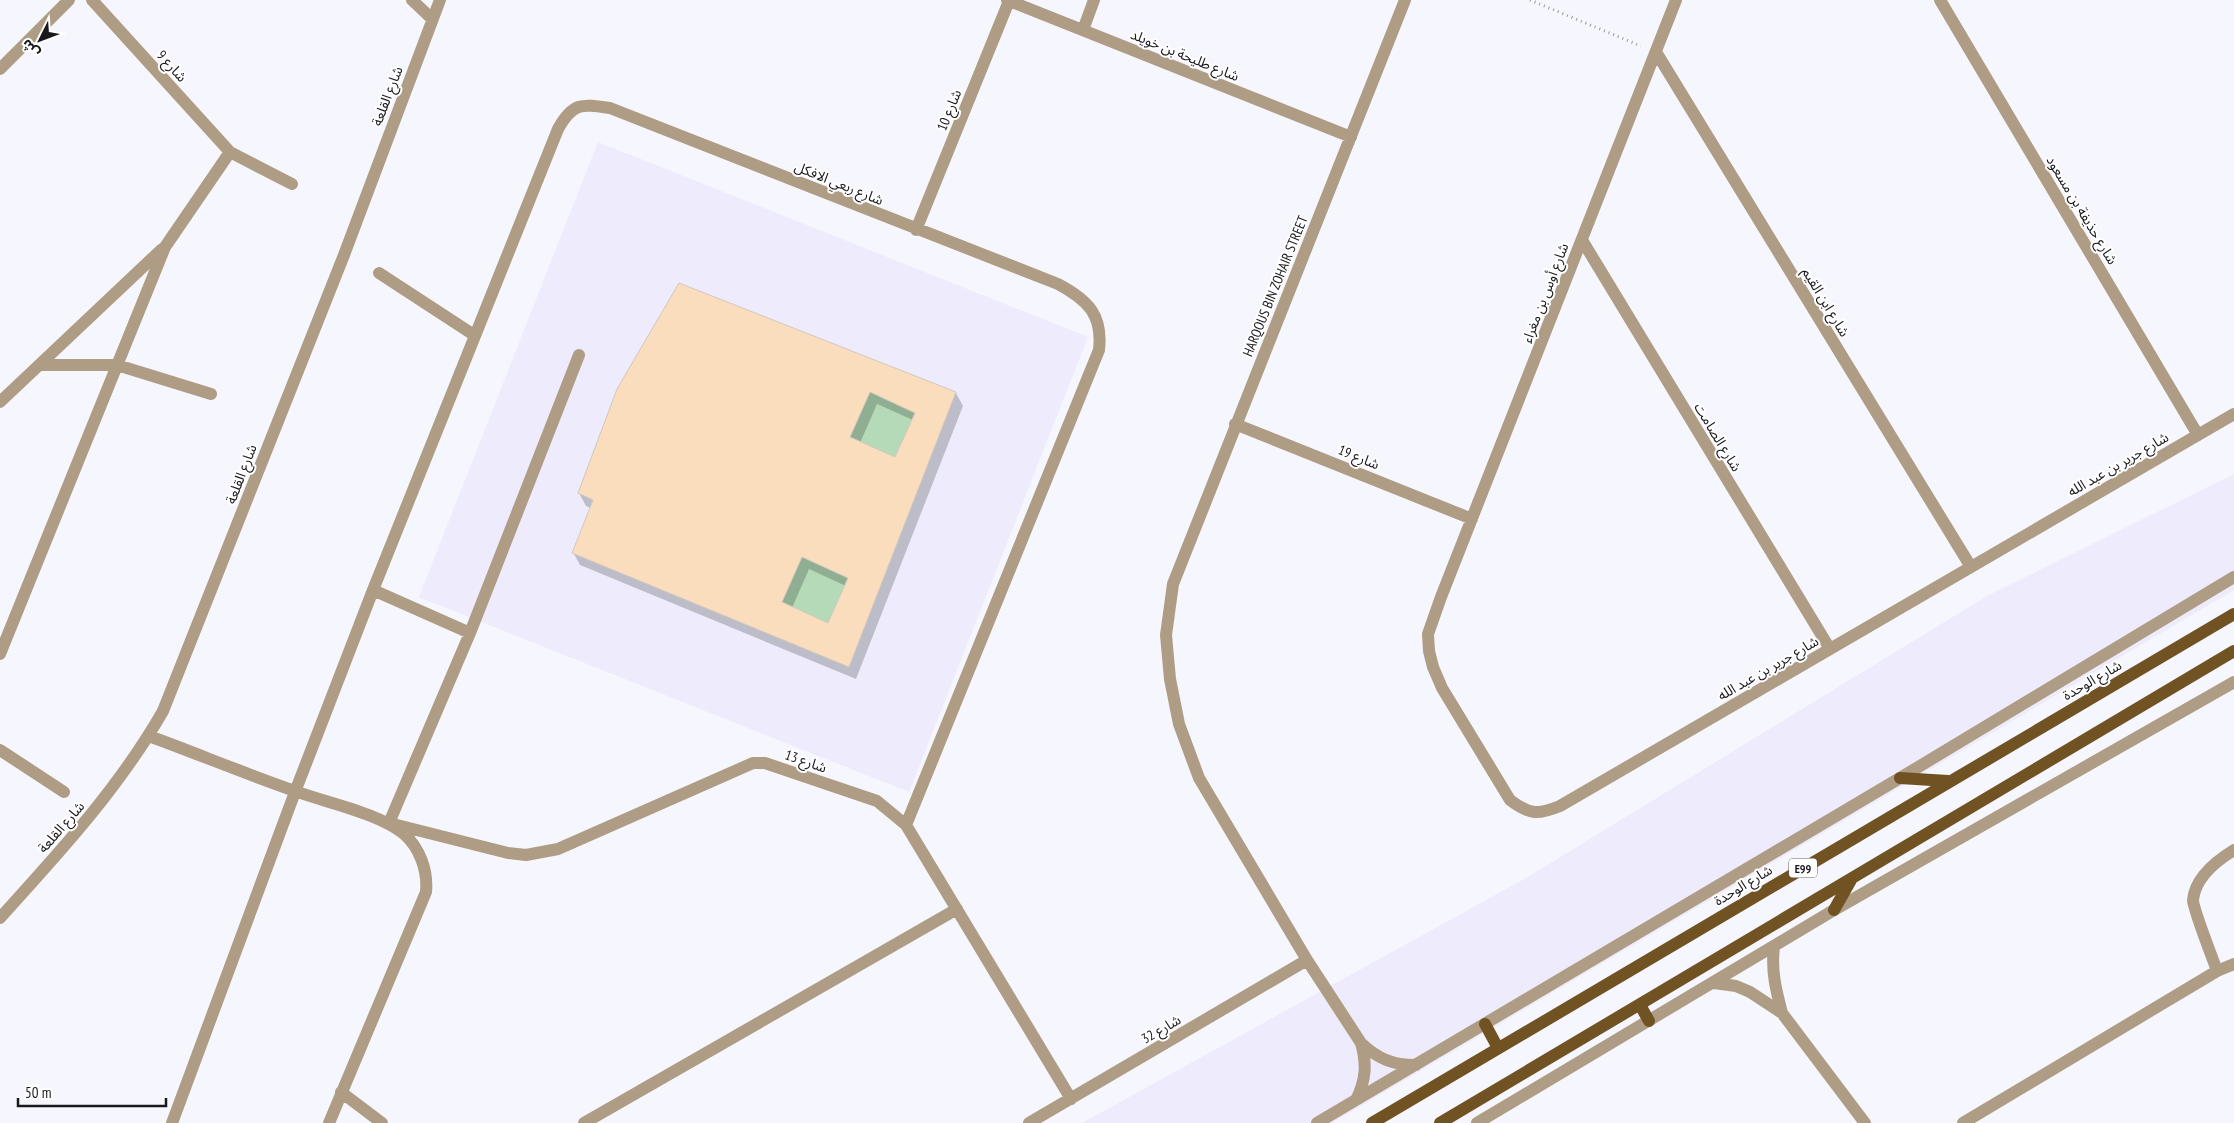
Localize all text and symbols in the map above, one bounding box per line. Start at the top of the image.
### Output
north arrow [15,15,65,65]
street label: شارع طليحة بن خويلد [1127,25,1242,87]
text: ش [17,36,43,62]
street label: شارع 9 [152,46,191,87]
street label: شارع القلعة [367,64,408,129]
street label: شارع 10 [933,87,967,134]
street label: شارع حذيفة بن مسعود [2041,152,2122,269]
street label: شارع ربعي الافكل [791,157,886,211]
street label: HARQOUS BIN ZOHAIR STREET [1239,212,1312,359]
street label: شارع أوس بن مغراء [1518,240,1574,346]
street label: شارع ابن القيم [1797,264,1854,341]
street label: شارع الصامت [1689,399,1746,476]
street label: شارع جرير بن عبد الله [2064,428,2173,502]
street label: شارع 19 [1335,441,1382,475]
street label: شارع القلعة [221,442,262,507]
street label: شارع جرير بن عبد الله [1714,632,1823,706]
street label: شارع الوحدة [2059,656,2126,706]
street label: شارع 13 [782,746,829,778]
street label: شارع القلعة [34,798,90,858]
road number: E99 [1789,858,1817,878]
street label: شارع الوحدة [1710,860,1777,911]
street label: شارع 32 [1138,1010,1185,1049]
scale bar [18,1076,165,1108]
text: 50 m [25,1083,51,1102]

